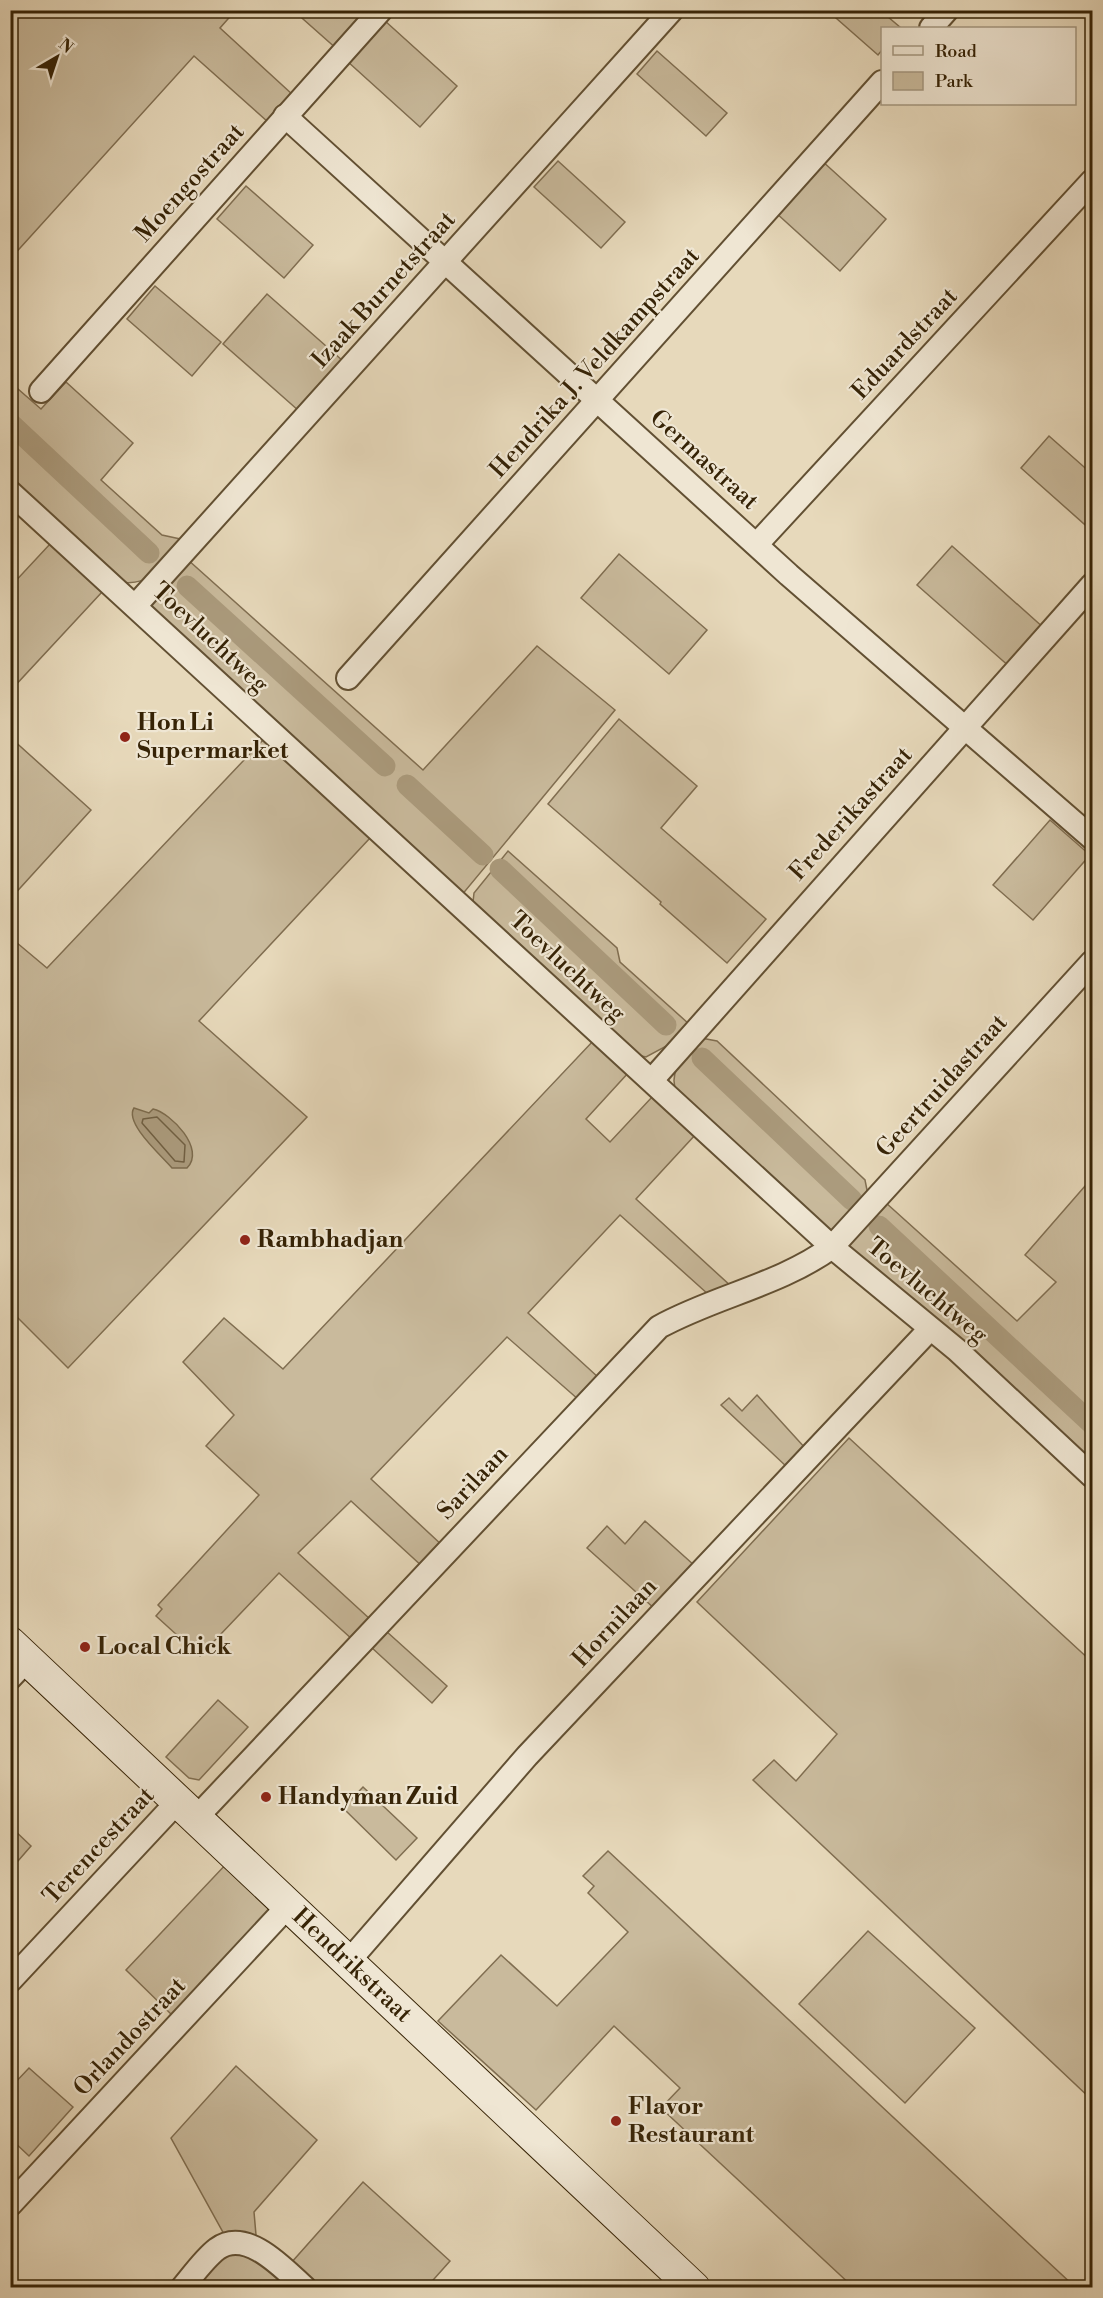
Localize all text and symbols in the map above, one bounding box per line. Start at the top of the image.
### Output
north arrow [27,27,87,87]
legend [881,27,1076,105]
text: N [55,34,77,58]
text: Road [935,40,978,63]
text: Park [935,70,974,93]
street label: Moengostraat [129,117,251,249]
street label: Izaak Burnetstraat [306,205,463,375]
street label: Hendrika J. Veldkampstraat [484,241,707,484]
street label: Eduardstraat [846,281,965,406]
street label: Germastraat [643,403,765,517]
street label: Toevluchtweg [145,576,275,700]
place label: Hon Li Supermarket [137,708,289,766]
marker: Hon Li Supermarket [118,730,132,744]
street label: Frederikastraat [783,740,919,887]
street label: Toevluchtweg [502,905,632,1029]
street label: Geertruidastraat [870,1008,1014,1164]
place label: Rambhadjan [257,1225,403,1255]
street label: Toevluchtweg [860,1232,994,1351]
marker: Rambhadjan [238,1233,252,1247]
street label: Sarilaan [431,1440,515,1526]
street label: Hornilaan [566,1572,664,1674]
place label: Local Chick [97,1632,233,1662]
marker: Local Chick [78,1640,92,1654]
street label: Terencestraat [37,1781,161,1911]
place label: Handyman Zuid [278,1782,459,1812]
marker: Handyman Zuid [259,1790,273,1804]
street label: Hendrikstraat [286,1902,419,2029]
street label: Orlandostraat [67,1971,193,2103]
place label: Flavor Restaurant [628,2092,754,2150]
marker: Flavor Restaurant [609,2114,623,2128]

